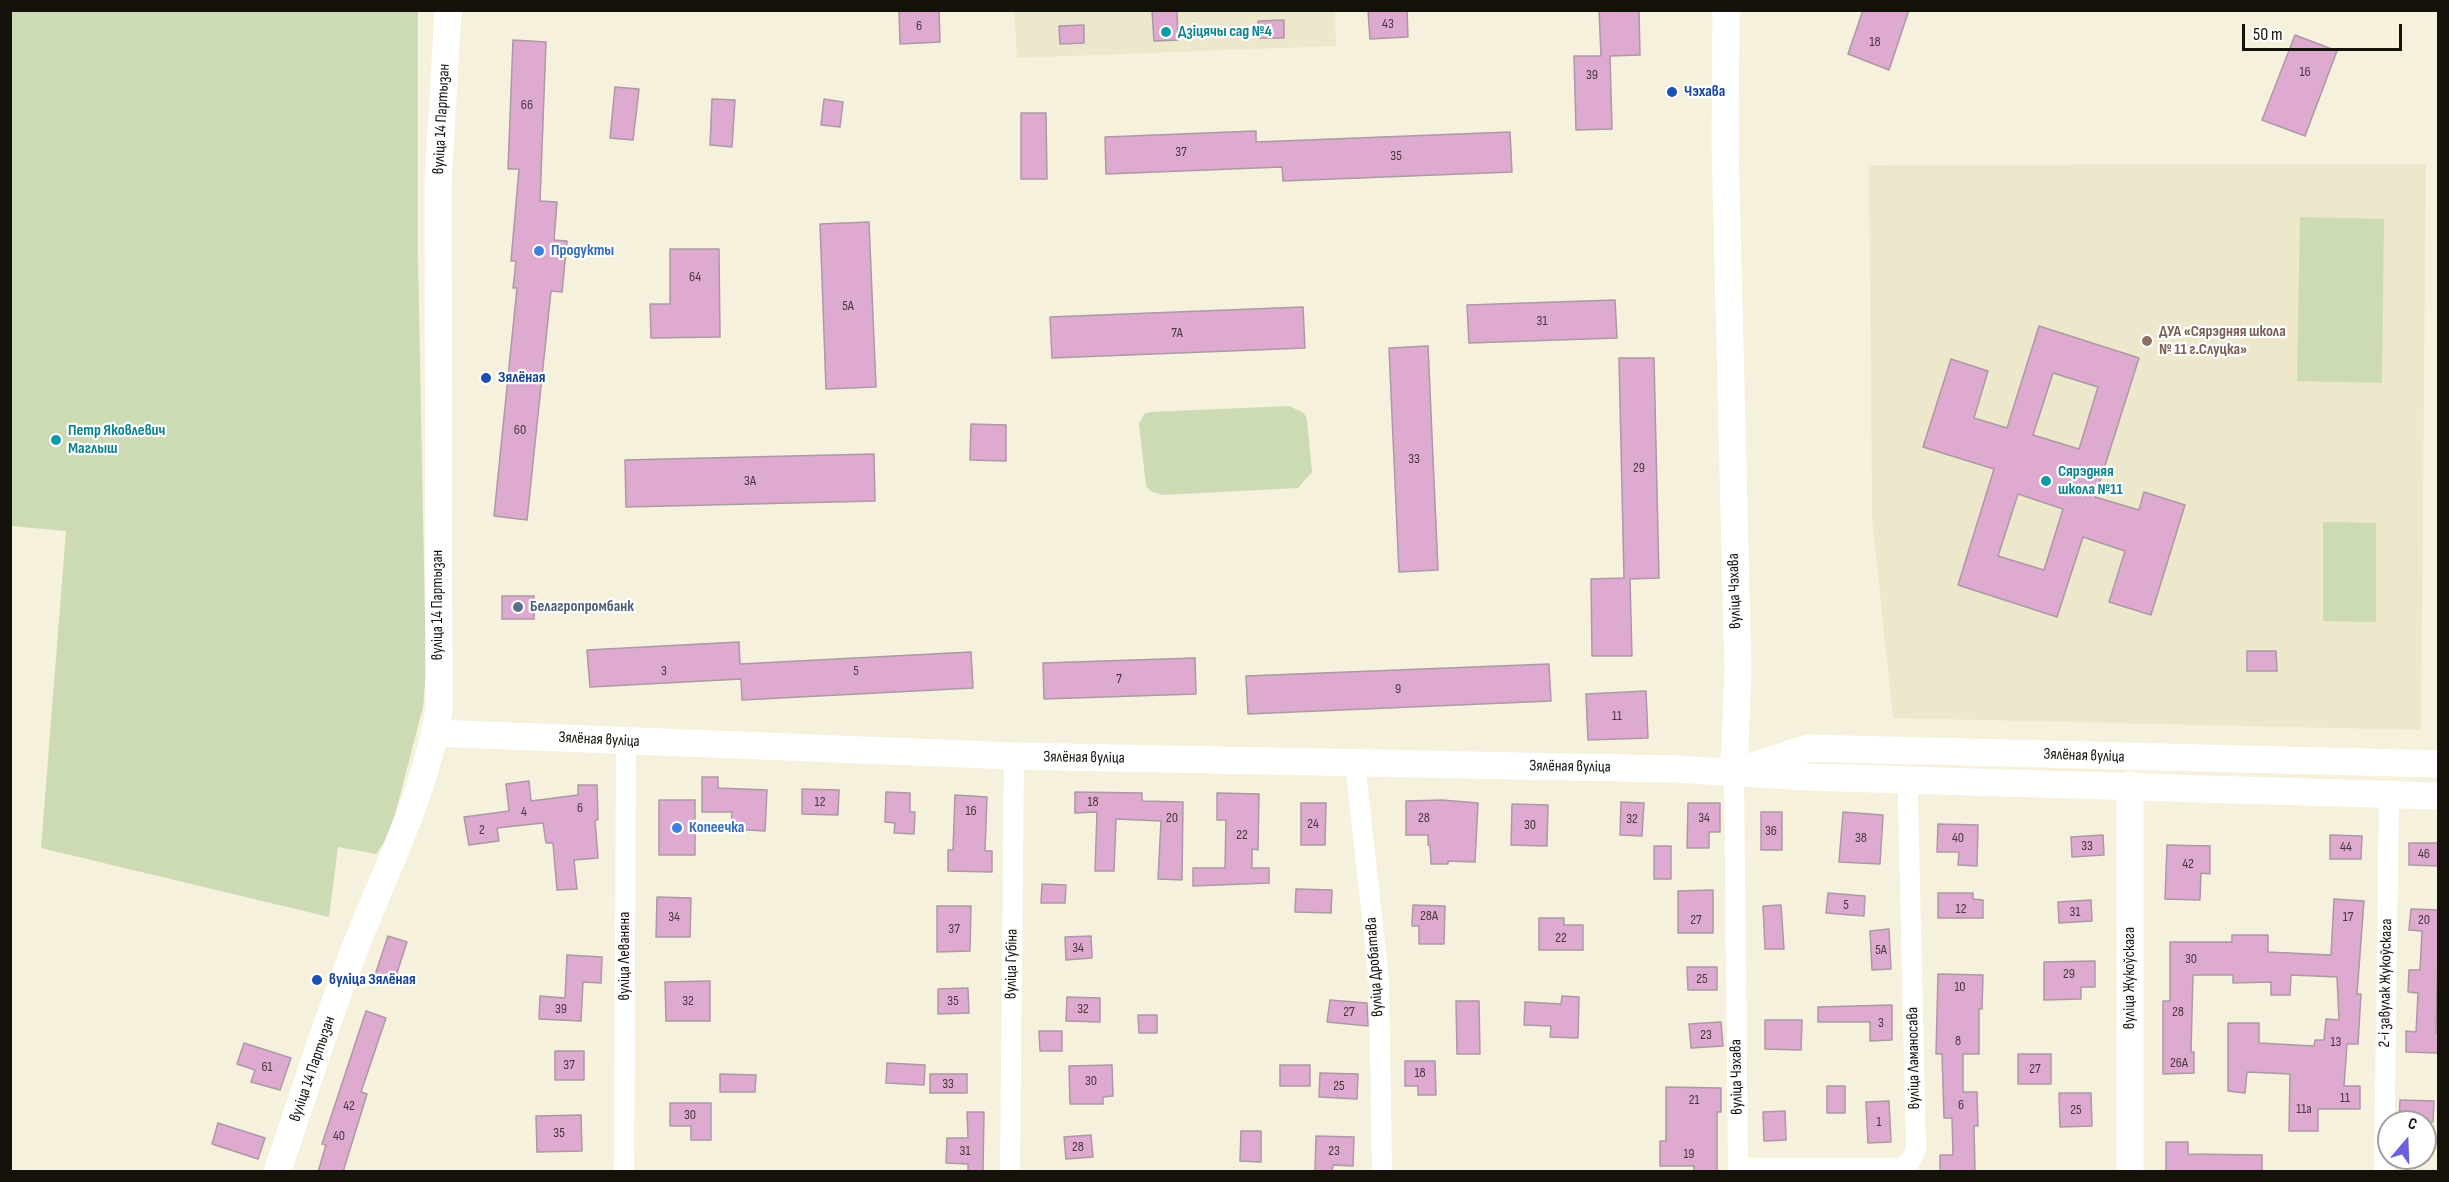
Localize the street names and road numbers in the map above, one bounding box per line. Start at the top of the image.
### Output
street label: вуліца 14 Партызан [430,63,454,175]
street label: вуліца 14 Партызан [428,550,448,660]
street label: вуліца Чэхава [1724,553,1746,629]
street label: Зялёная вуліца [558,728,640,752]
street label: Зялёная вуліца [2043,745,2125,767]
street label: Зялёная вуліца [1043,748,1125,768]
street label: Зялёная вуліца [1529,757,1611,777]
street label: вуліца Леваняна [615,912,635,1000]
street label: вуліца Дробатава [1362,917,1388,1017]
street label: 2-і завулак Жукоўскага [2375,918,2397,1048]
street label: вуліца Жукоўскага [2120,927,2140,1029]
street label: вуліца Губіна [1002,929,1022,999]
street label: вуліца Ламаносава [1904,1007,1924,1109]
street label: вуліца 14 Партызан [286,1014,340,1124]
street label: вуліца Чэхава [1727,1039,1747,1115]

